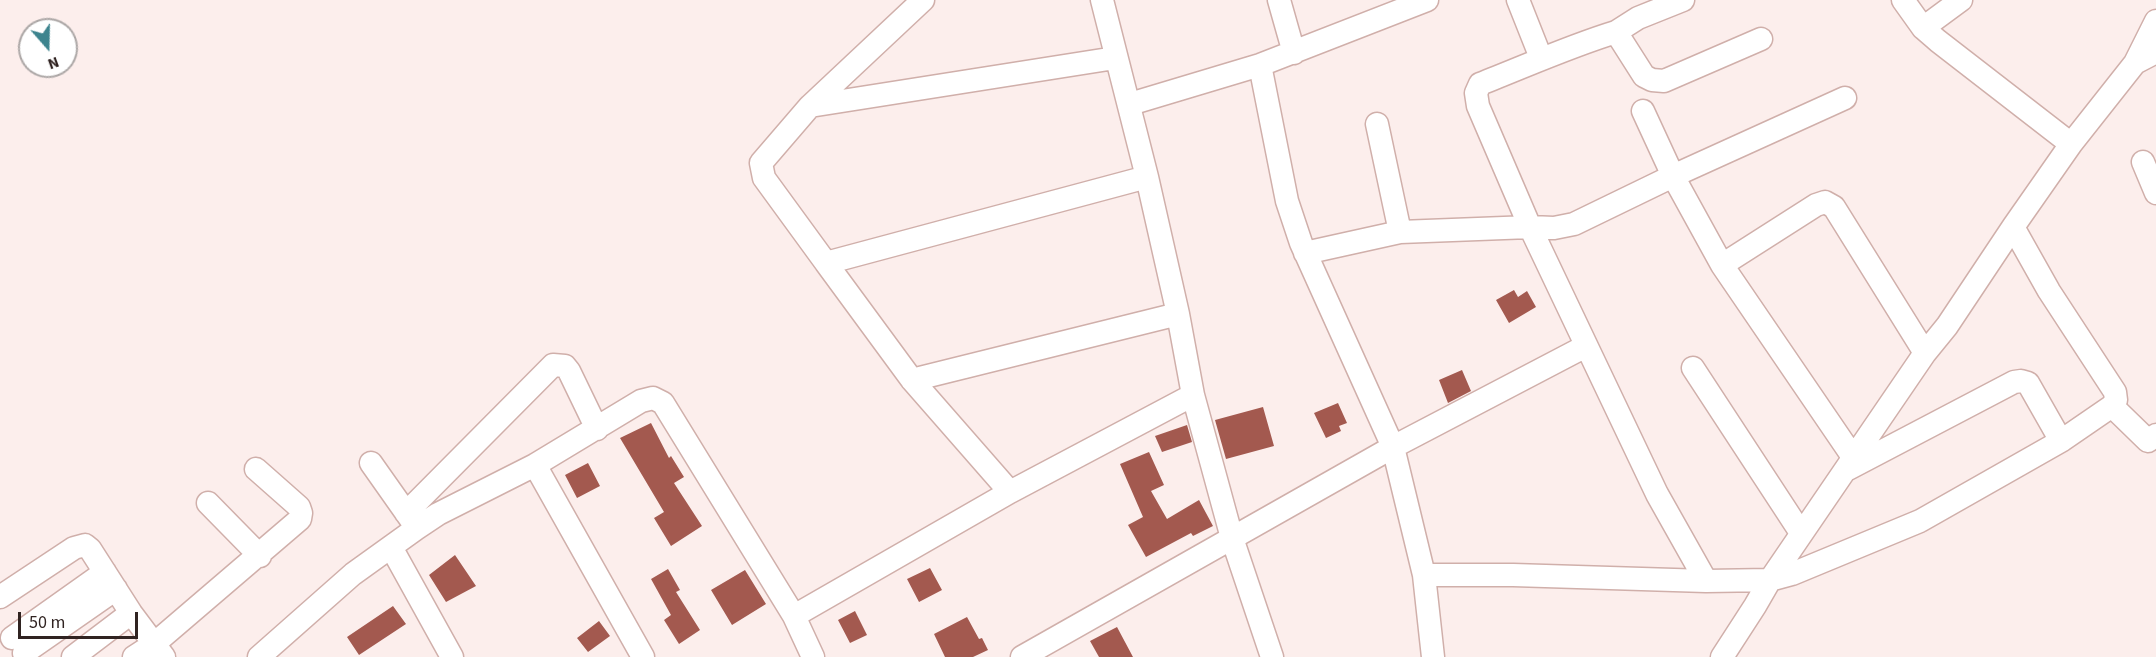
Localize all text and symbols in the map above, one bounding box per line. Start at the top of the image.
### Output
north arrow [18,18,78,78]
text: N [45,51,62,75]
scale bar [21,600,141,638]
text: 50 m [29,610,65,635]

